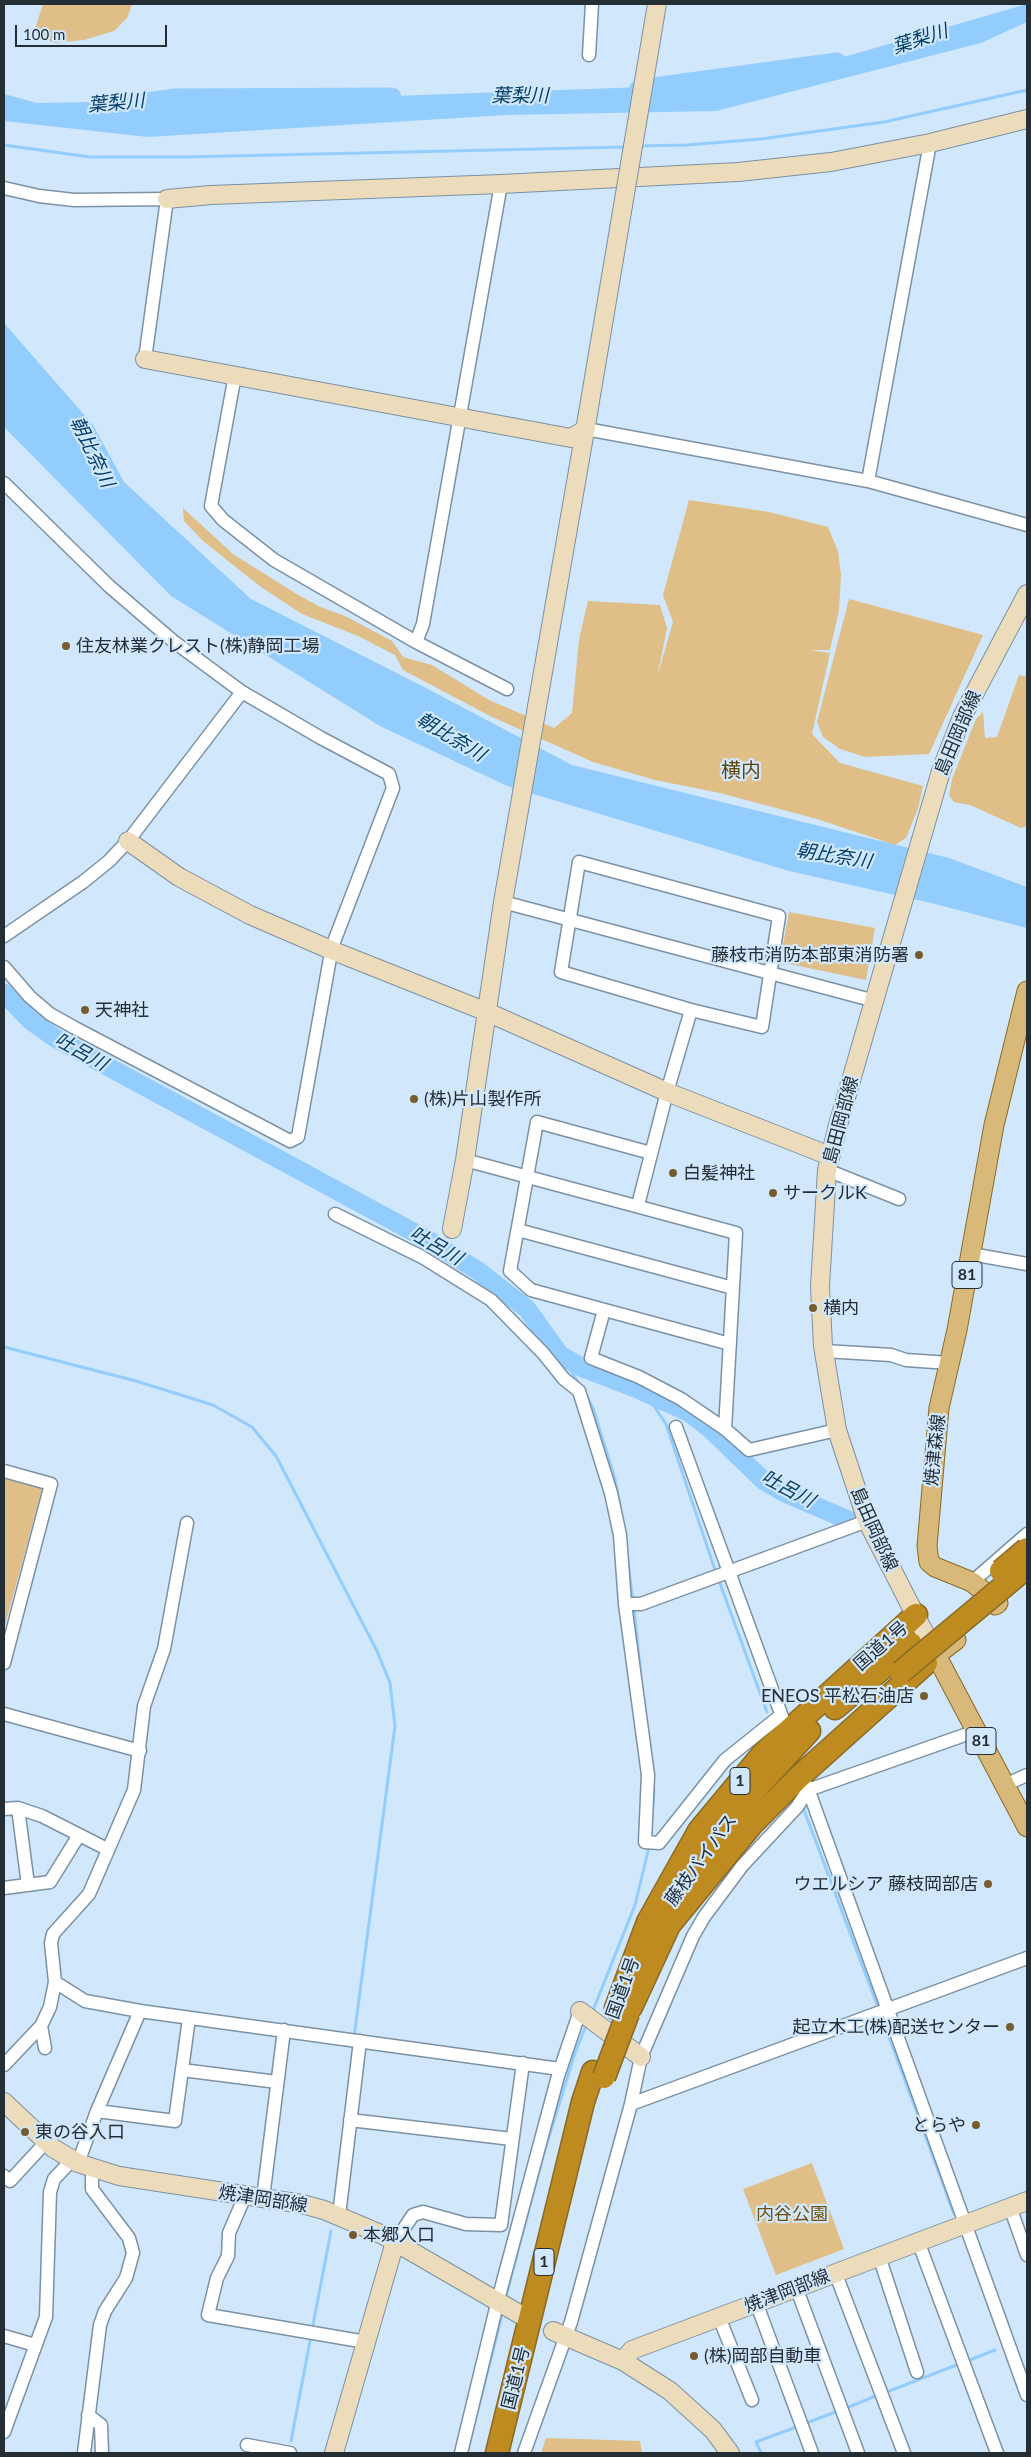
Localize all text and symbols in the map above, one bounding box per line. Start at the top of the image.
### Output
scale bar [18,15,170,47]
water label: 葉梨川 [889,19,951,59]
text: 100 m [23,25,65,43]
water label: 葉梨川 [492,85,548,107]
water label: 葉梨川 [87,89,145,117]
water label: 朝比奈川 [65,413,119,491]
place label: 住友林業クレスト(株)静岡工場 [76,635,320,657]
marker: 住友林業クレスト(株)静岡工場 [60,640,72,652]
street label: 島田岡部線 [930,687,986,779]
water label: 朝比奈川 [413,708,489,766]
district label: 横内 [721,759,761,783]
water label: 朝比奈川 [795,839,873,873]
place label: 藤枝市消防本部東消防署 [711,944,909,966]
marker: 藤枝市消防本部東消防署 [913,949,925,961]
place label: 天神社 [95,999,149,1021]
marker: 天神社 [79,1004,91,1016]
water label: 吐呂川 [51,1028,111,1076]
street label: 島田岡部線 [819,1074,863,1166]
place label: (株)片山製作所 [424,1088,542,1110]
marker: (株)片山製作所 [408,1093,420,1105]
place label: 白髪神社 [683,1162,755,1184]
marker: 白髪神社 [667,1167,679,1179]
place label: サークルK [783,1182,867,1204]
marker: サークルK [767,1187,779,1199]
water label: 吐呂川 [406,1222,466,1270]
road number: 81 [952,1262,982,1288]
place label: 横内 [823,1297,859,1319]
marker: 横内 [807,1302,819,1314]
street label: 焼津森線 [920,1413,950,1487]
water label: 吐呂川 [757,1466,819,1512]
street label: 島田岡部線 [846,1483,902,1575]
street label: 国道1号 [850,1617,912,1675]
place label: ENEOS 平松石油店 [761,1685,914,1707]
marker: ENEOS 平松石油店 [918,1690,930,1702]
road number: 81 [966,1728,996,1754]
road number: 1 [730,1768,750,1794]
street label: 藤枝バイパス [661,1810,741,1910]
place label: ウエルシア 藤枝岡部店 [793,1873,978,1895]
marker: ウエルシア 藤枝岡部店 [982,1878,994,1890]
street label: 国道1号 [602,1954,644,2022]
place label: 起立木工(株)配送センター [792,2016,1000,2038]
marker: 起立木工(株)配送センター [1004,2021,1016,2033]
place label: とらや [912,2114,966,2136]
marker: とらや [970,2119,982,2131]
place label: 東の谷入口 [35,2121,125,2143]
marker: 東の谷入口 [19,2126,31,2138]
street label: 焼津岡部線 [217,2181,309,2217]
park label: 内谷公園 [756,2203,828,2225]
place label: 本郷入口 [363,2224,435,2246]
marker: 本郷入口 [347,2229,359,2241]
road number: 1 [534,2248,554,2276]
street label: 焼津岡部線 [741,2265,833,2317]
street label: 国道1号 [498,2344,534,2412]
place label: (株)岡部自動車 [704,2345,822,2367]
marker: (株)岡部自動車 [688,2350,700,2362]

